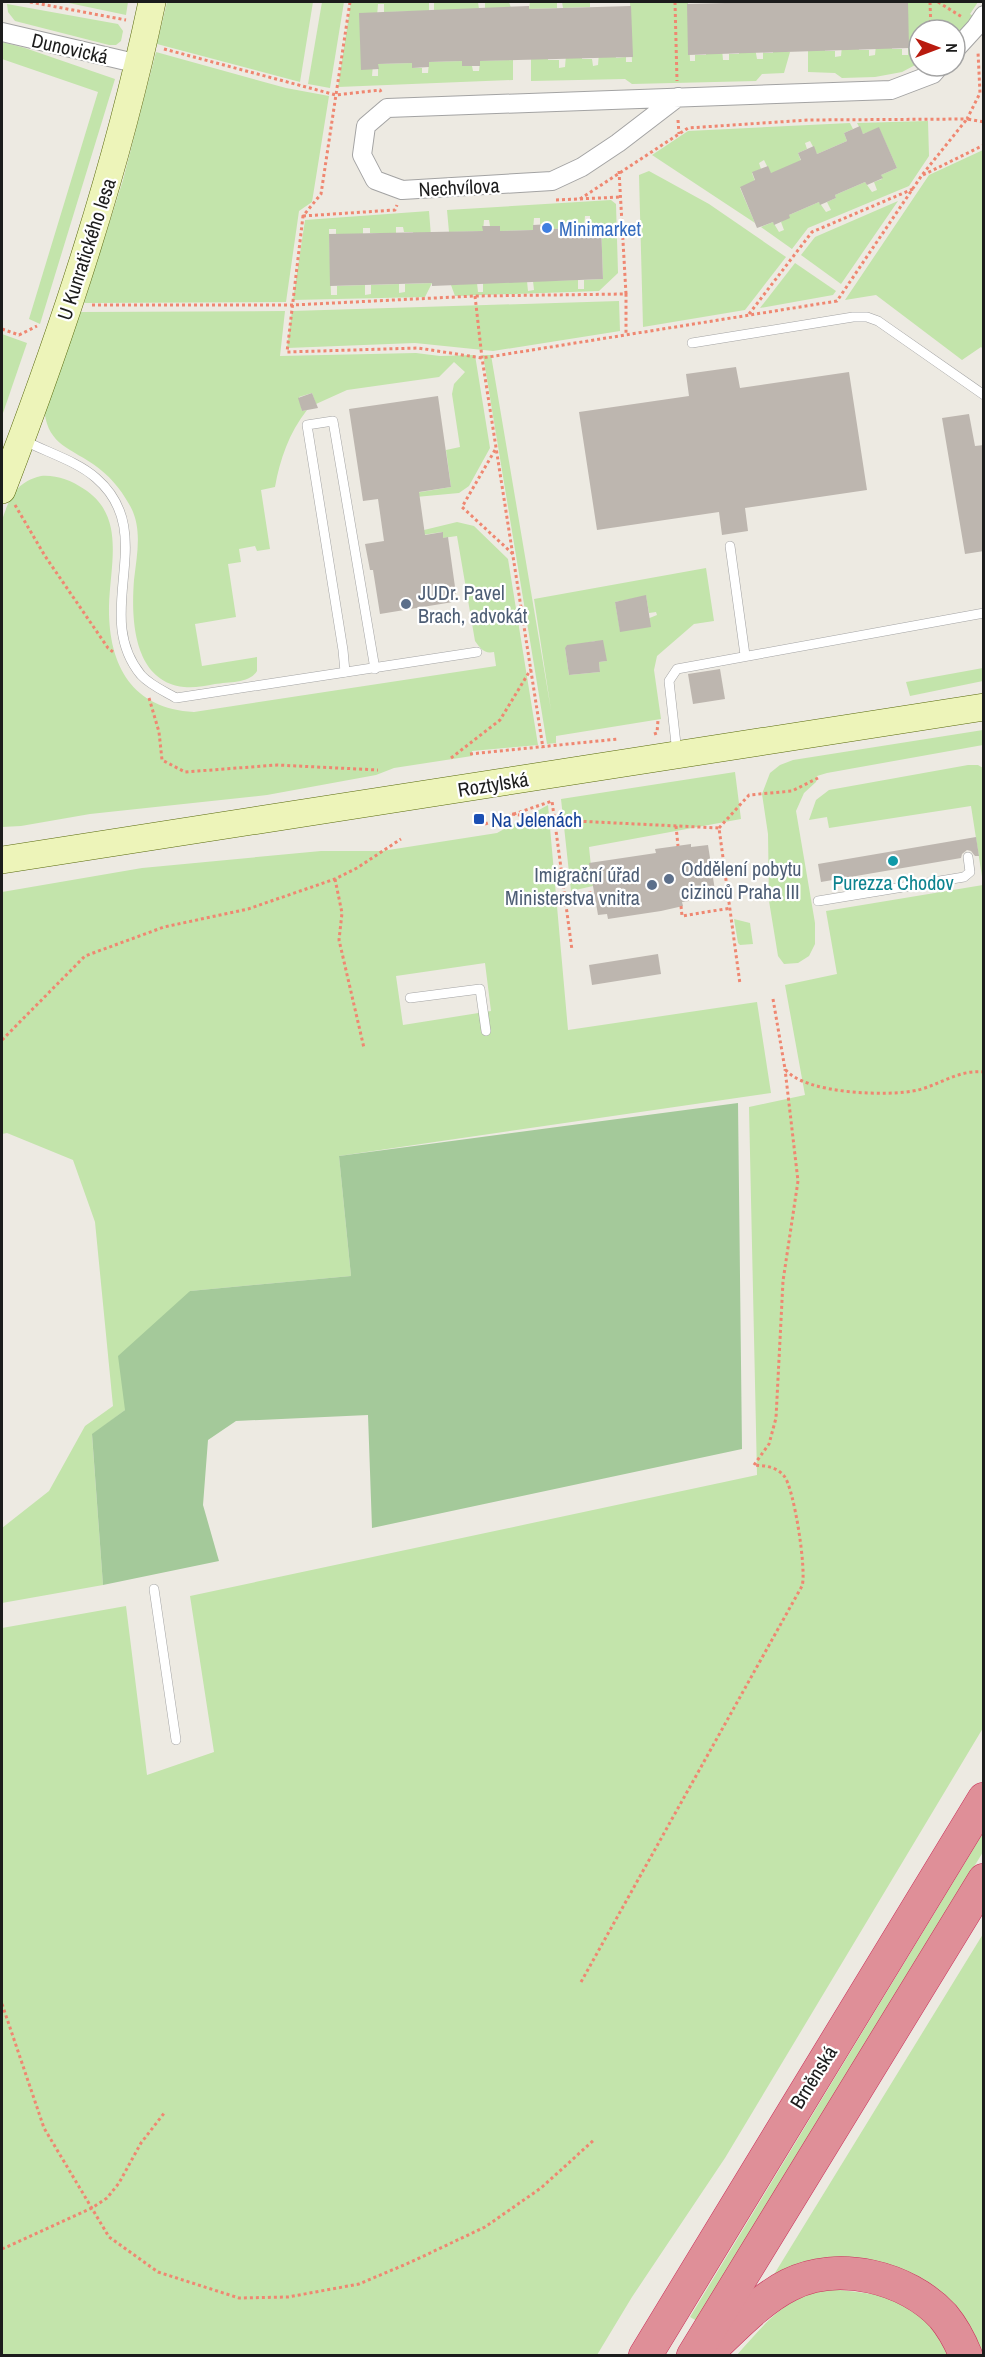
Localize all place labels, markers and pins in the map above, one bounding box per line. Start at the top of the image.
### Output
place label: Minimarket [559,215,641,242]
marker: Minimarket [540,221,554,235]
place label: JUDr. Pavel Brach, advokát [418,579,528,629]
marker: JUDr. Pavel Brach, advokát [399,597,413,611]
place label: Na Jelenách [491,806,582,833]
marker: Na Jelenách [472,812,486,826]
marker: Purezza Chodov [886,854,900,868]
place label: Oddělení pobytu cizinců Praha III [681,855,801,905]
place label: Imigrační úřad Ministerstva vnitra [505,861,640,911]
place label: Purezza Chodov [832,869,954,896]
marker: Oddělení pobytu cizinců Praha III [662,872,676,886]
marker: Imigrační úřad Ministerstva vnitra [645,878,659,892]

